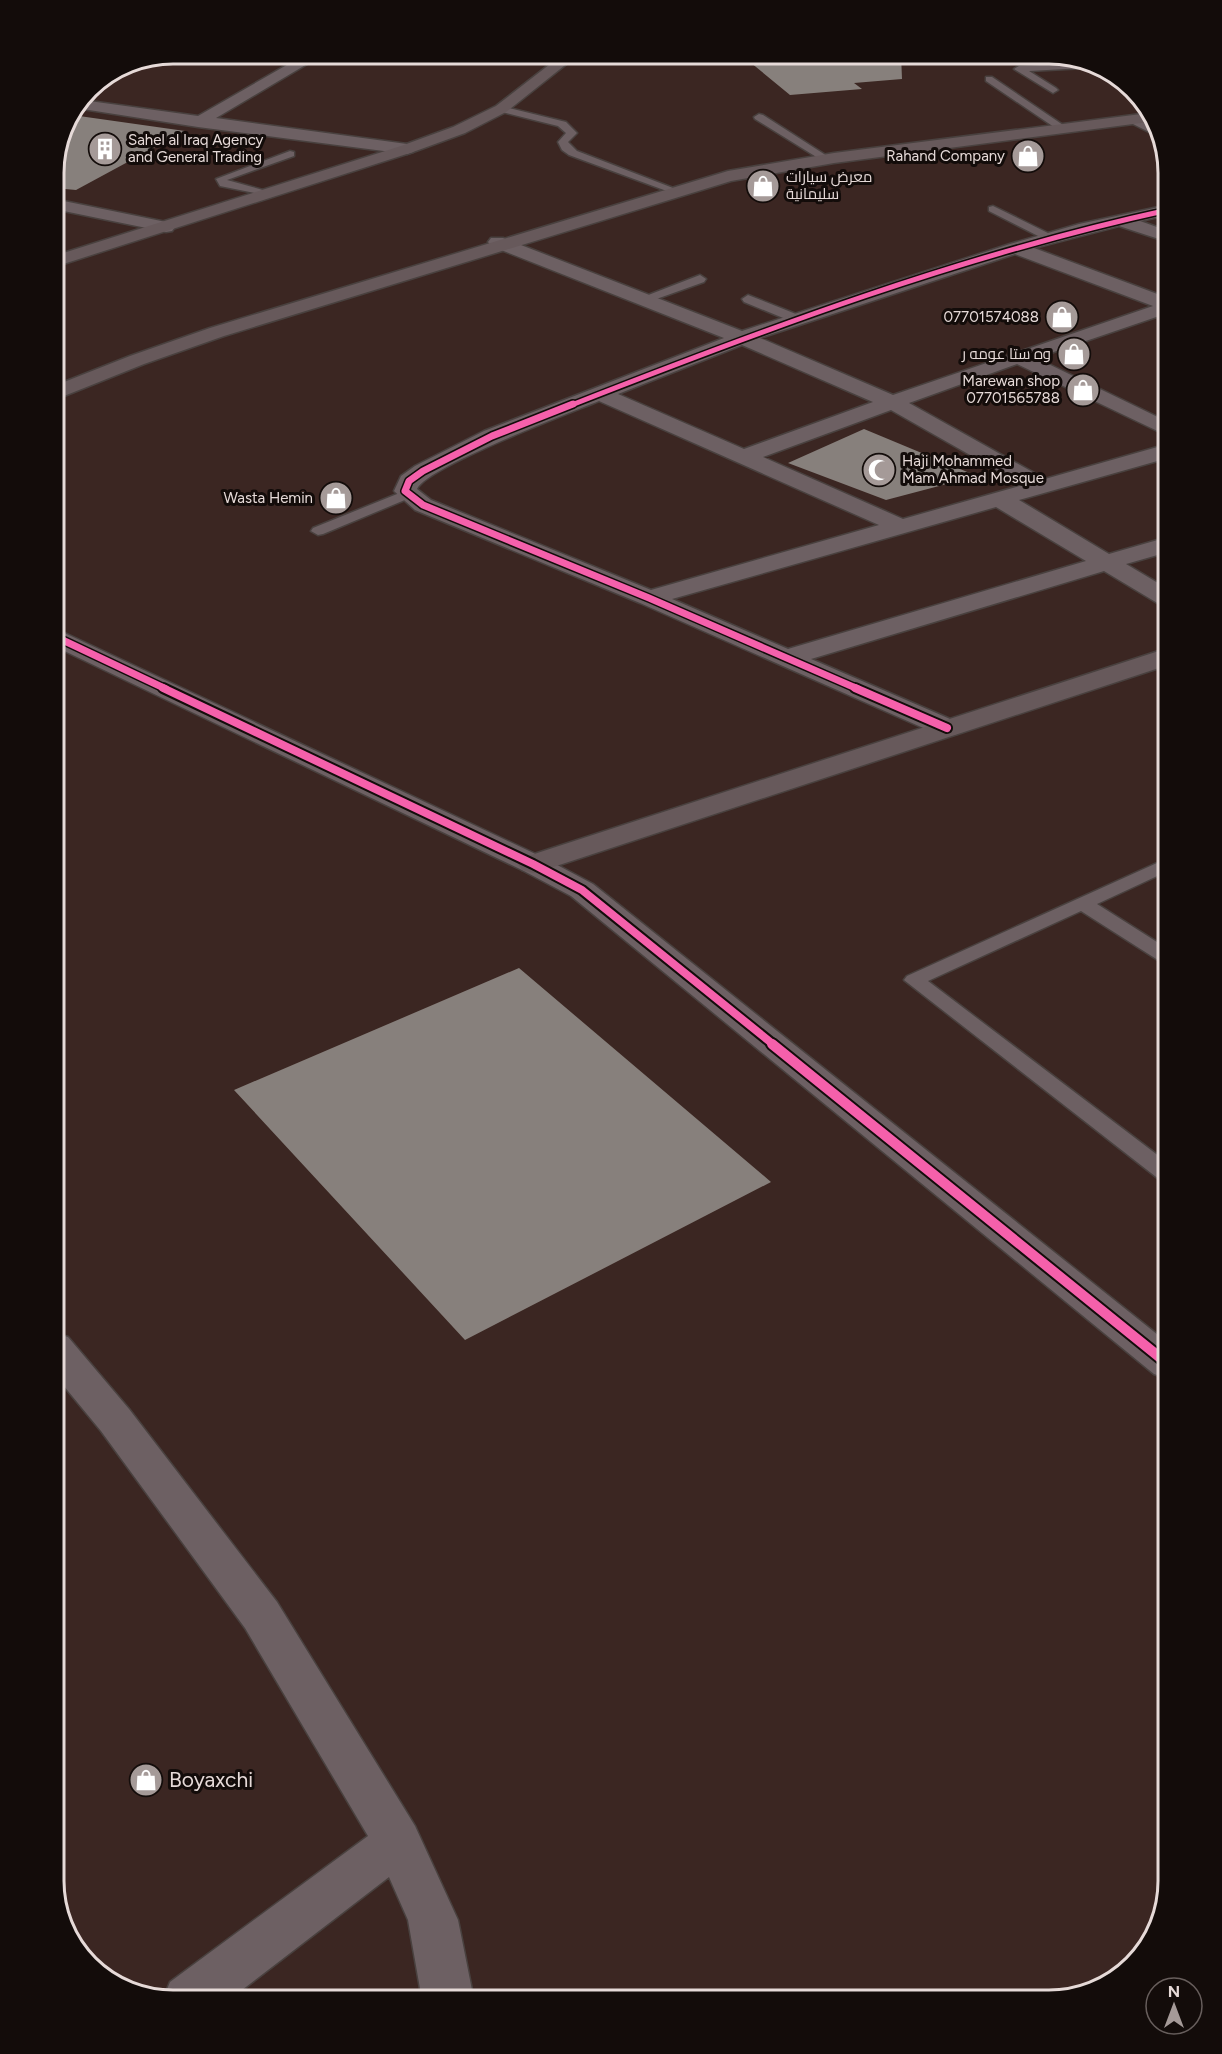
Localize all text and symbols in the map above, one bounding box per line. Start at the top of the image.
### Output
building icon: Sahel al Iraq Agency and General Trading [87,131,123,167]
place label: Sahel al Iraq Agency and General Trading [128,131,264,166]
shop icon: Rahand Company [1010,138,1046,174]
place label: Rahand Company [886,147,1005,165]
shop icon: معرض سيارات سليمانية [745,168,781,204]
place label: معرض سيارات سليمانية [786,168,872,203]
shop icon: 07701574088 [1044,299,1080,335]
place label: 07701574088 [943,308,1039,326]
shop icon: وه ستا عومه ر [1056,336,1092,372]
place label: وه ستا عومه ر [961,345,1051,363]
place label: Marewan shop 07701565788 [962,372,1060,407]
shop icon: Marewan shop 07701565788 [1065,372,1101,408]
mosque icon: Haji Mohammed Mam Ahmad Mosque [861,452,897,488]
place label: Haji Mohammed Mam Ahmad Mosque [902,452,1044,487]
shop icon: Wasta Hemin [318,480,354,516]
place label: Wasta Hemin [224,489,313,507]
shop icon: Boyaxchi [128,1762,164,1798]
place label: Boyaxchi [169,1767,253,1792]
north arrow [1144,1976,1204,2036]
text: N [1168,1982,1180,2001]

